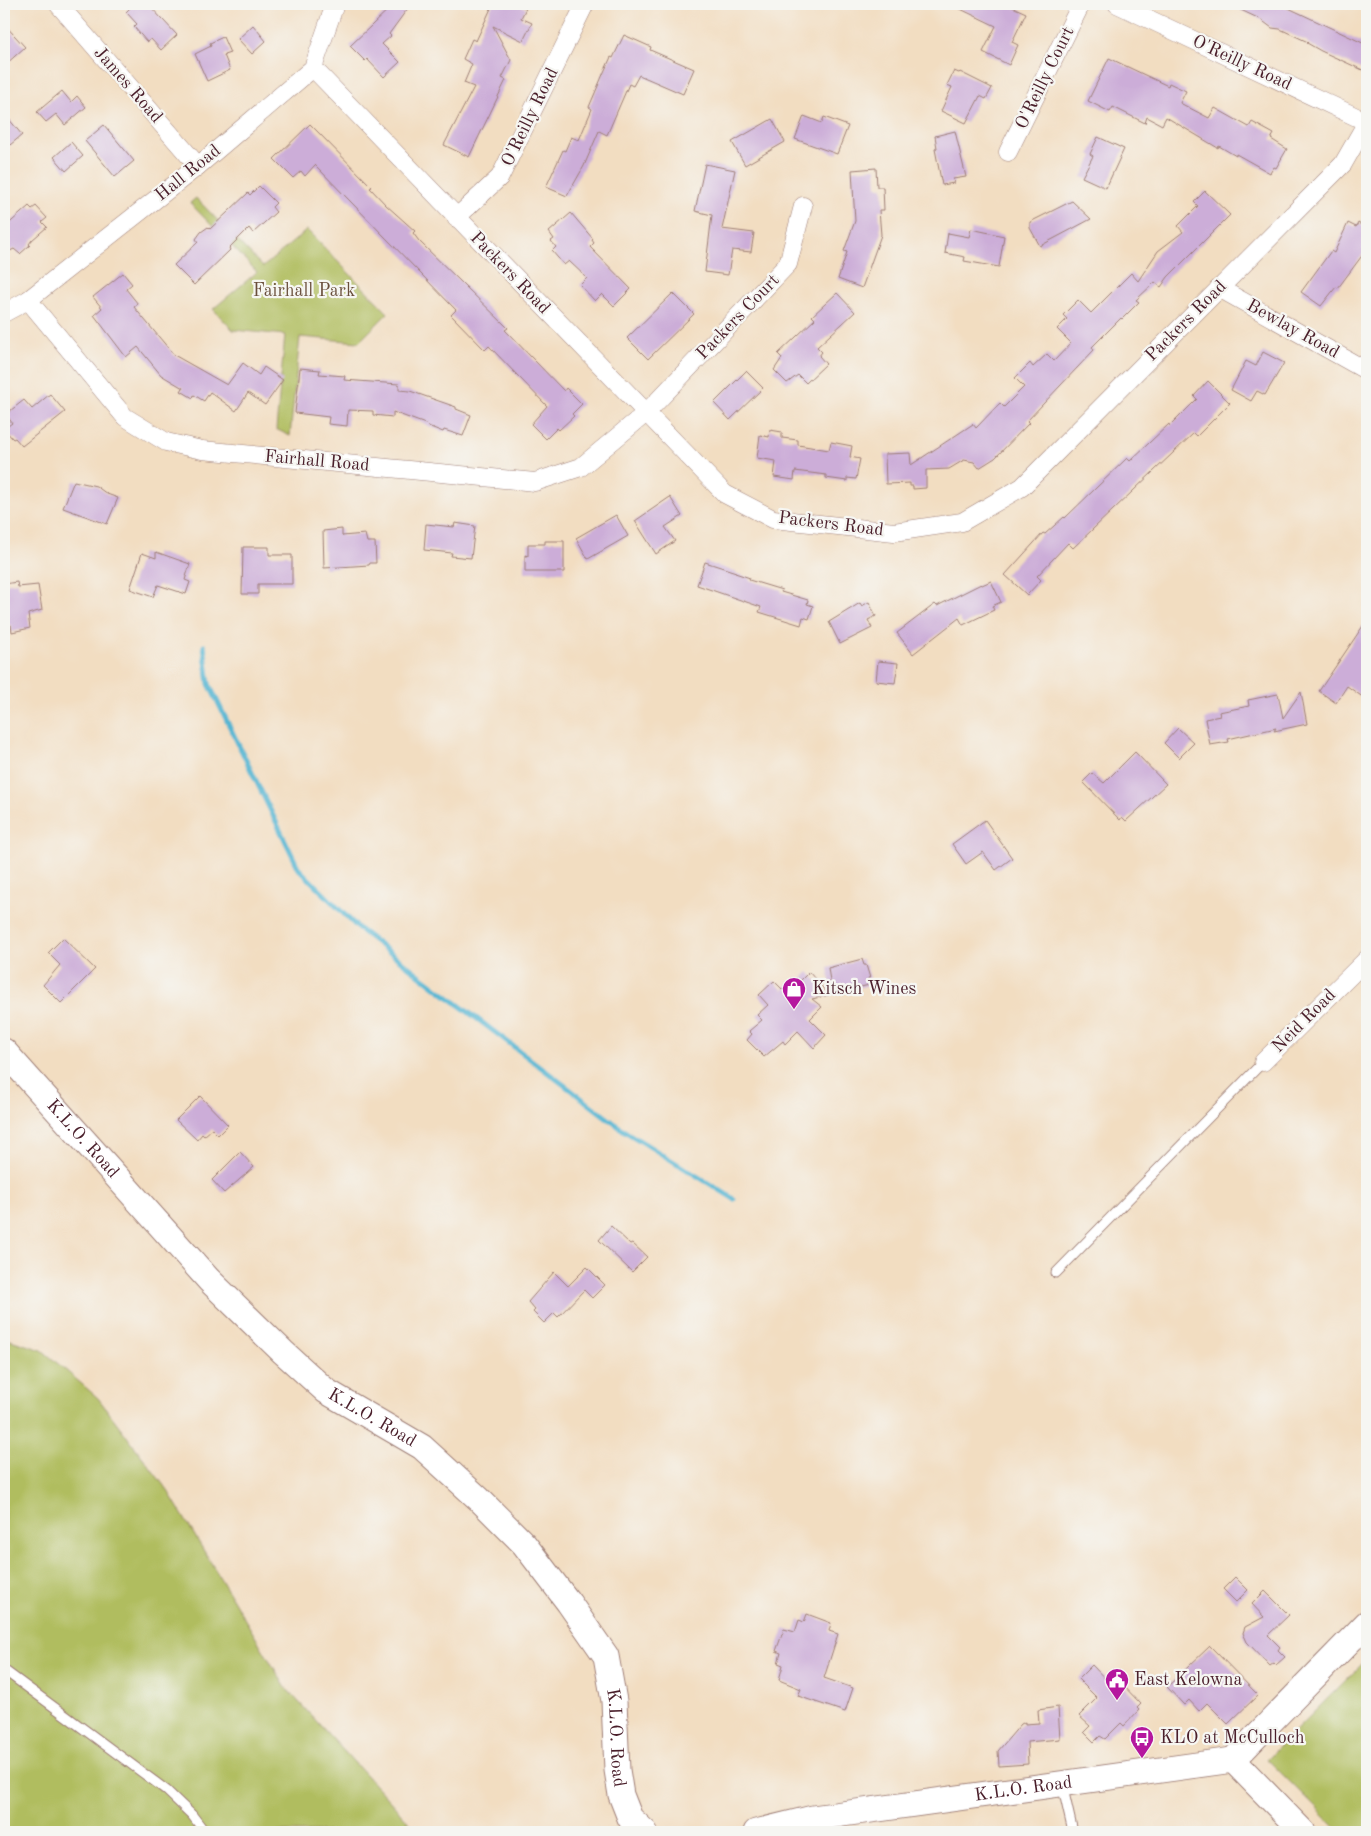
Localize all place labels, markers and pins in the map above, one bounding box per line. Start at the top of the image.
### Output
shop icon: Kitsch Wines [781,976,807,1010]
place label: Kitsch Wines [812,980,917,998]
public building icon: East Kelowna [1104,1667,1130,1701]
place label: East Kelowna [1134,1671,1243,1689]
bus stop icon: KLO at McCulloch [1129,1725,1155,1759]
place label: KLO at McCulloch [1160,1729,1305,1747]

